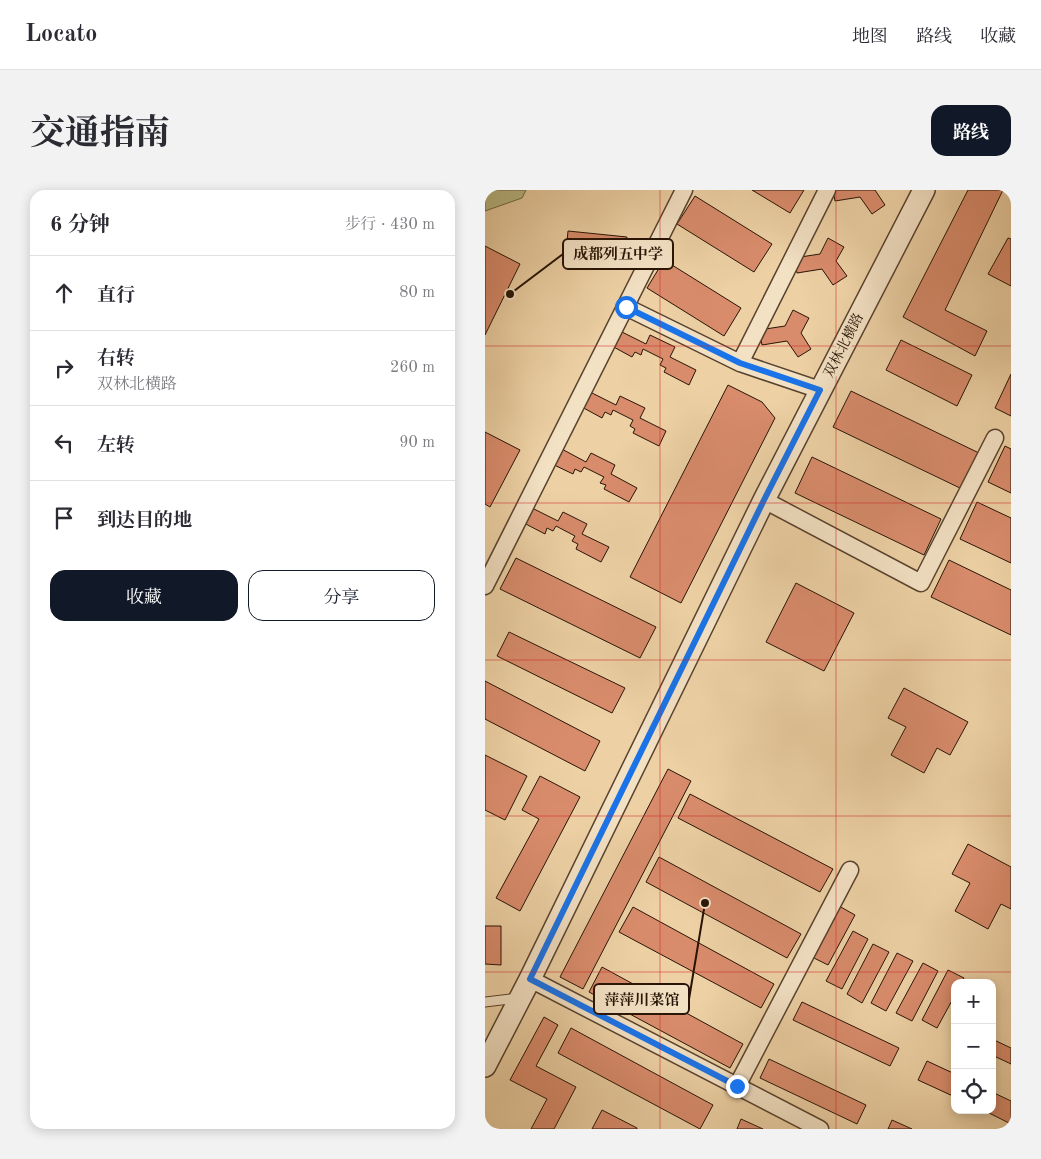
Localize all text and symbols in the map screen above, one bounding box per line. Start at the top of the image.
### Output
text: Locato [25,23,97,47]
text: 地图 [852,28,888,46]
text: 路线 [916,28,952,46]
text: 收藏 [980,28,1016,46]
button: 路线 [931,105,1011,156]
text: 交通指南 [30,117,170,152]
text: 6 分钟 [50,215,110,236]
text: 步行 · 430 m [345,217,435,233]
callout: 成都列五中学 [563,239,673,269]
text: 成都列五中学 [573,245,663,263]
icon: ahead [50,279,78,307]
text: 80 m [399,285,435,301]
text: 直行 [97,287,135,306]
route start [615,296,638,319]
street label: 双林北横路 [821,311,866,380]
text: 右转 [97,350,135,369]
icon: right [50,354,78,382]
text: 260 m [390,360,435,376]
text: 双林北横路 [97,377,177,393]
icon: left [50,429,78,457]
text: 90 m [399,435,435,451]
text: 左转 [97,437,135,456]
icon: arrive [50,504,78,532]
text: 到达目的地 [97,512,192,531]
button: 收藏 [50,570,238,621]
button: 分享 [248,570,435,621]
map controls [951,979,996,1114]
button: + [951,979,996,1024]
callout: 萍萍川菜馆 [594,984,689,1014]
text: 萍萍川菜馆 [604,992,680,1009]
button: − [951,1024,996,1069]
button: locate [951,1069,996,1114]
route end [726,1075,749,1098]

